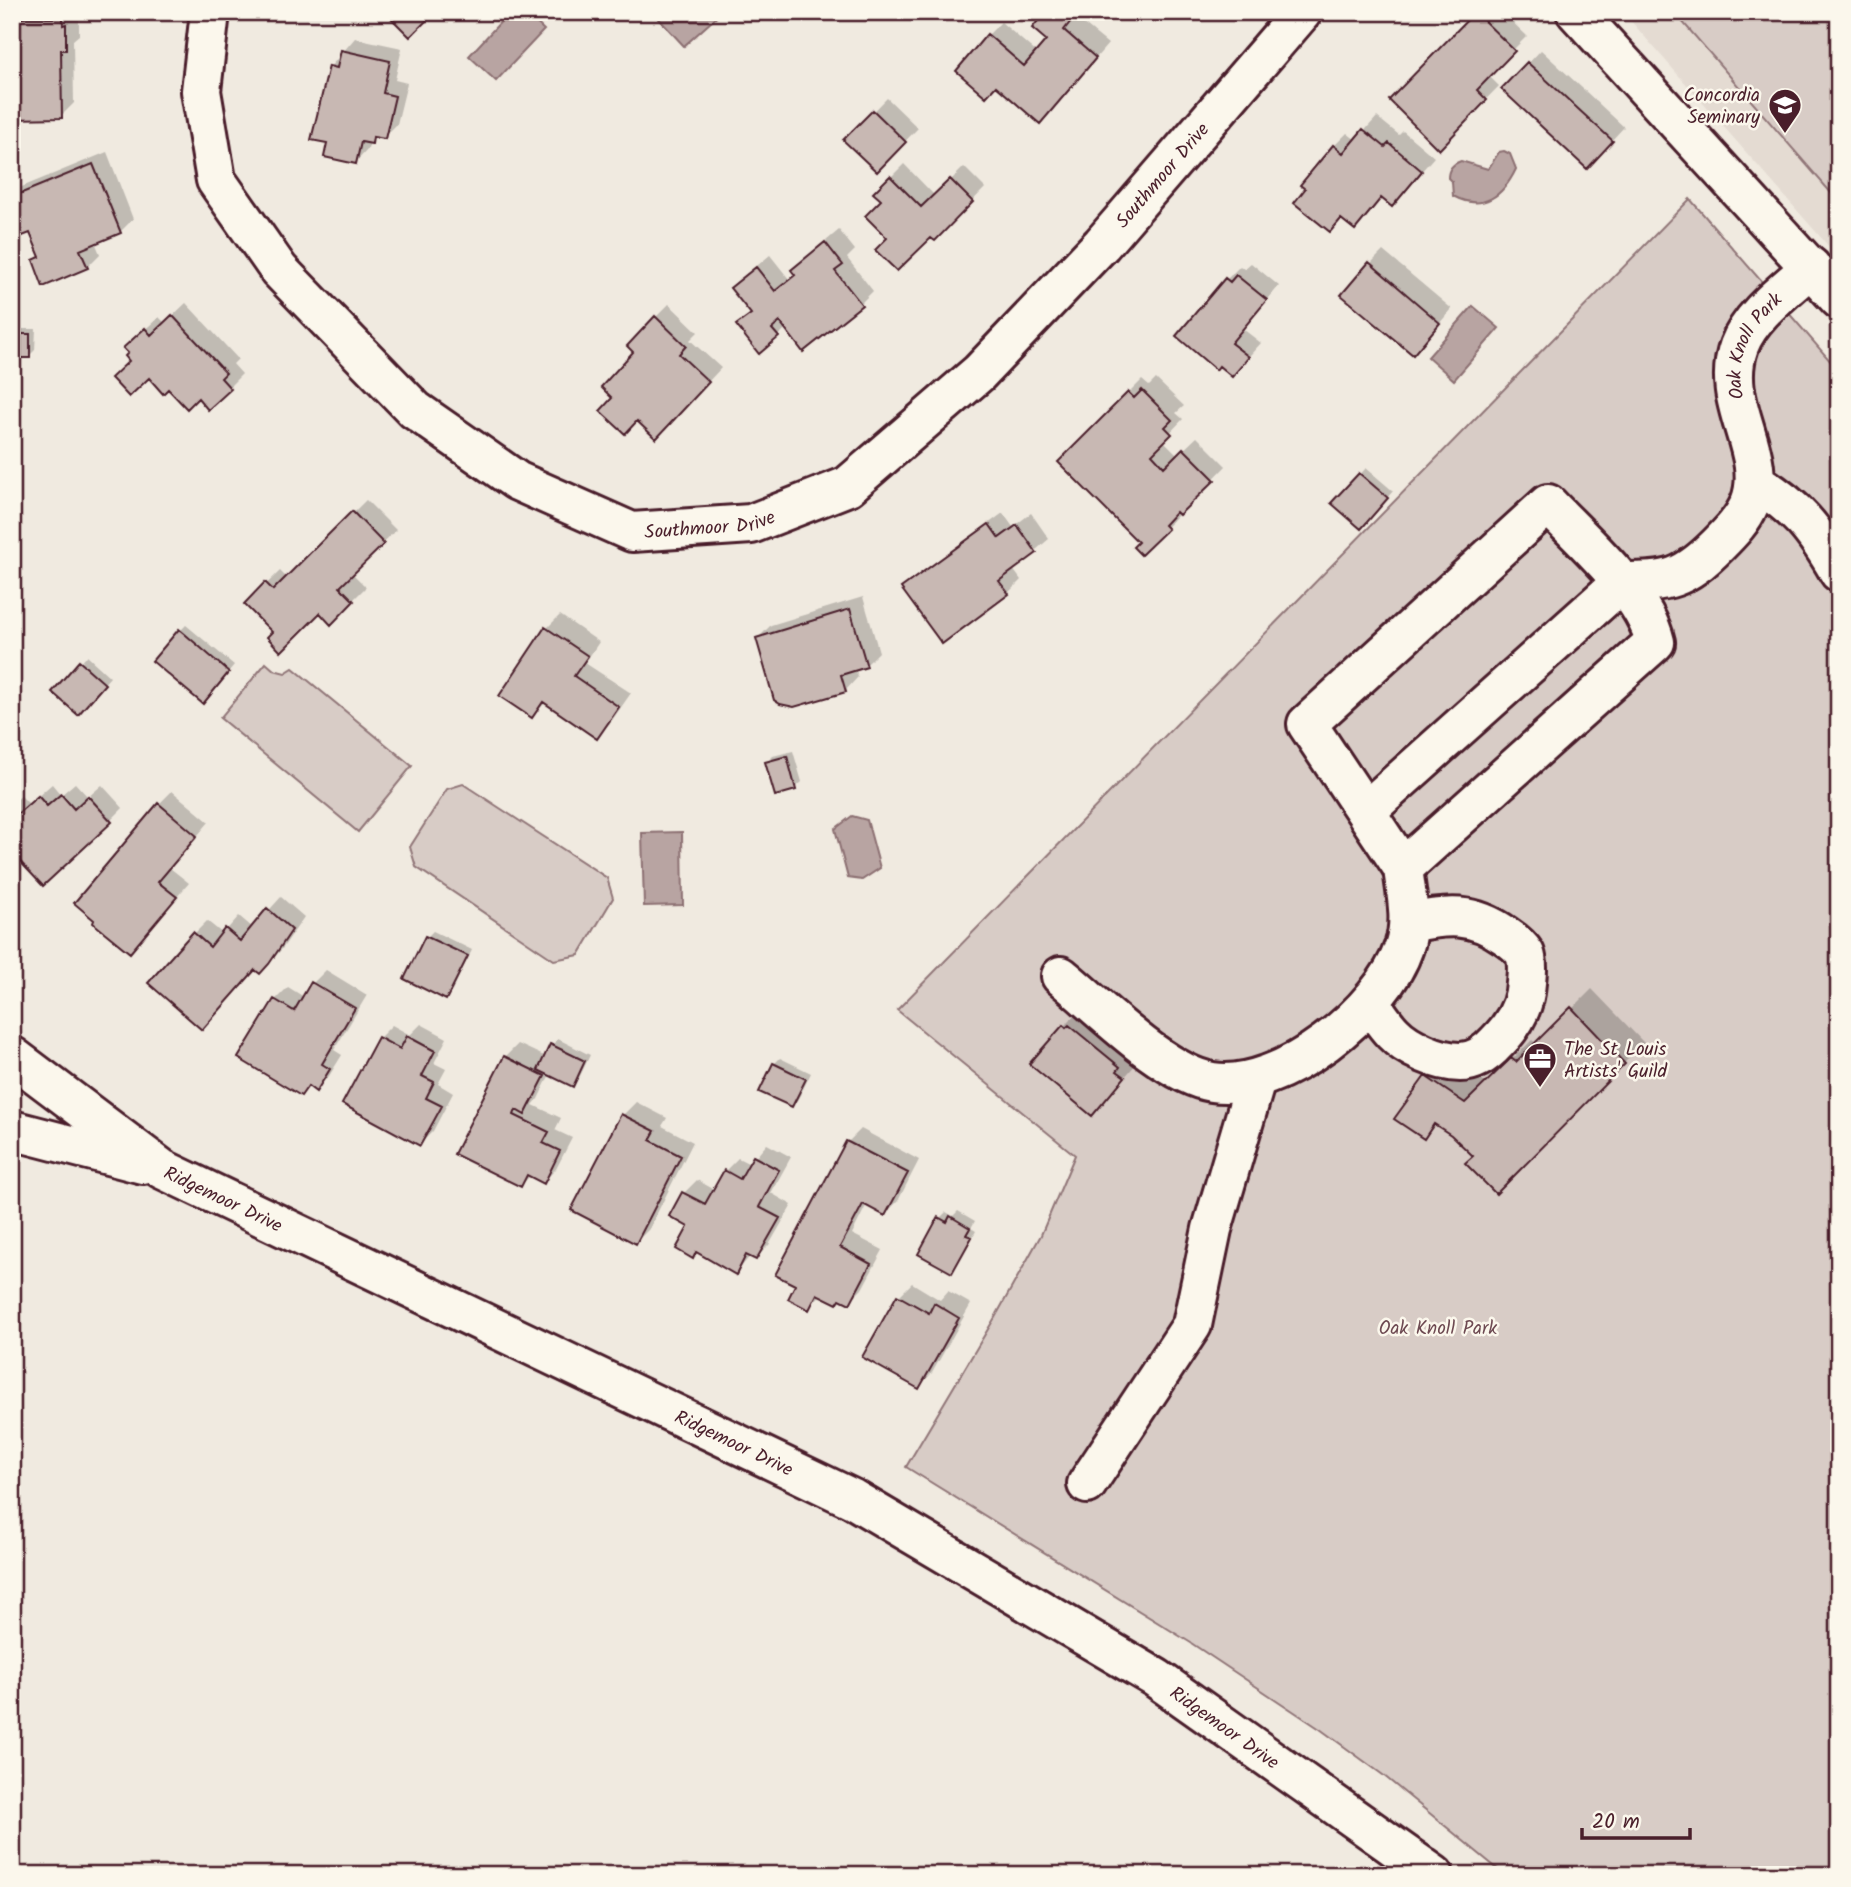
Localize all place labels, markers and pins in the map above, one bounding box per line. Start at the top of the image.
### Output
place label: Concordia Seminary [1684,81,1761,133]
school or university icon: Concordia Seminary [1766,86,1804,135]
place label: The St Louis Artists' Guild [1564,1035,1668,1087]
office icon: The St Louis Artists' Guild [1521,1040,1559,1089]

